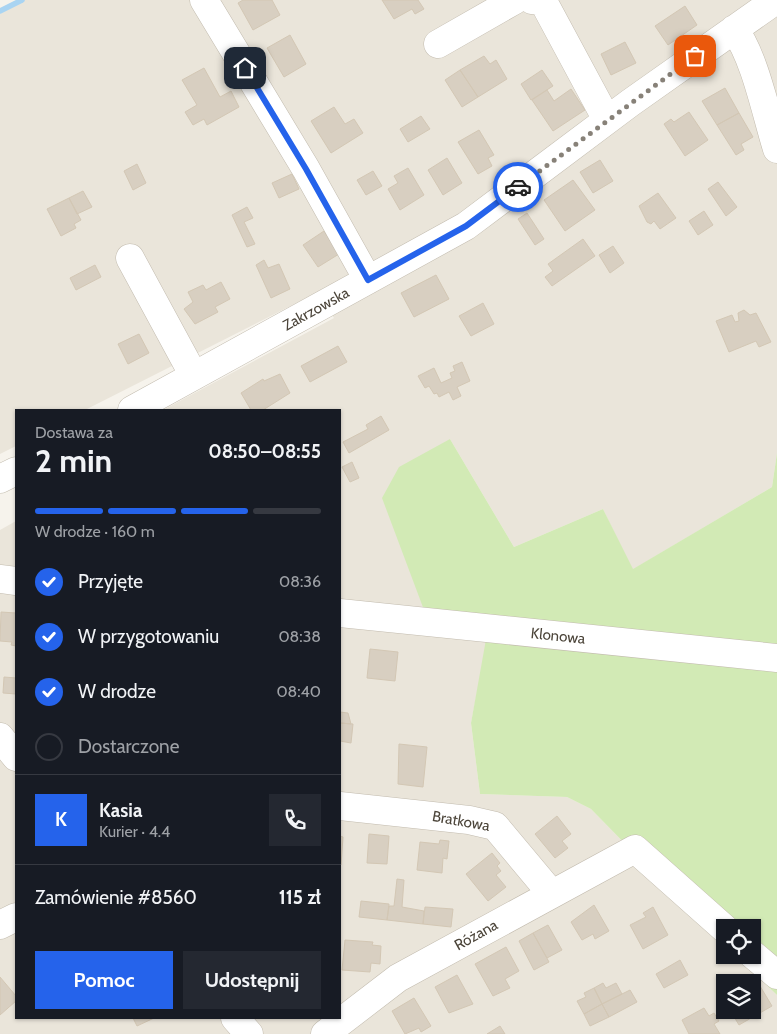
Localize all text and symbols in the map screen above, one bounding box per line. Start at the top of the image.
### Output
pin [674,35,716,77]
icon: bag [681,42,709,70]
pin [224,47,266,89]
icon: home [231,54,259,82]
courier [493,162,543,212]
icon: car [504,173,532,201]
street label: Zakrzowska [280,283,353,335]
text: Dostawa za [35,423,113,442]
text: 08:50–08:55 [208,440,321,463]
text: 2 min [35,441,112,480]
text: W drodze · 160 m [35,522,155,541]
icon: check [35,568,63,596]
text: Przyjęte [78,570,143,593]
text: 08:36 [279,572,321,591]
icon: check [35,623,63,651]
street label: Klonowa [530,624,587,648]
text: W przygotowaniu [78,625,219,648]
text: 08:38 [278,627,321,646]
icon: check [35,678,63,706]
text: W drodze [78,680,156,703]
text: 08:40 [276,682,321,701]
text: Dostarczone [78,735,179,758]
button: phone [269,794,321,846]
text: Kasia [99,799,142,822]
street label: Bratkowa [431,807,492,835]
text: K [55,808,67,831]
text: Kurier · 4.4 [99,822,170,841]
text: Zamówienie #8560 [35,886,197,909]
text: 115 zł [279,886,321,909]
street label: Różana [451,915,502,954]
map controls [716,919,761,1019]
button: locate [716,919,761,964]
button: Pomoc [35,951,173,1009]
button: Udostępnij [183,951,321,1009]
button: layers [716,974,761,1019]

